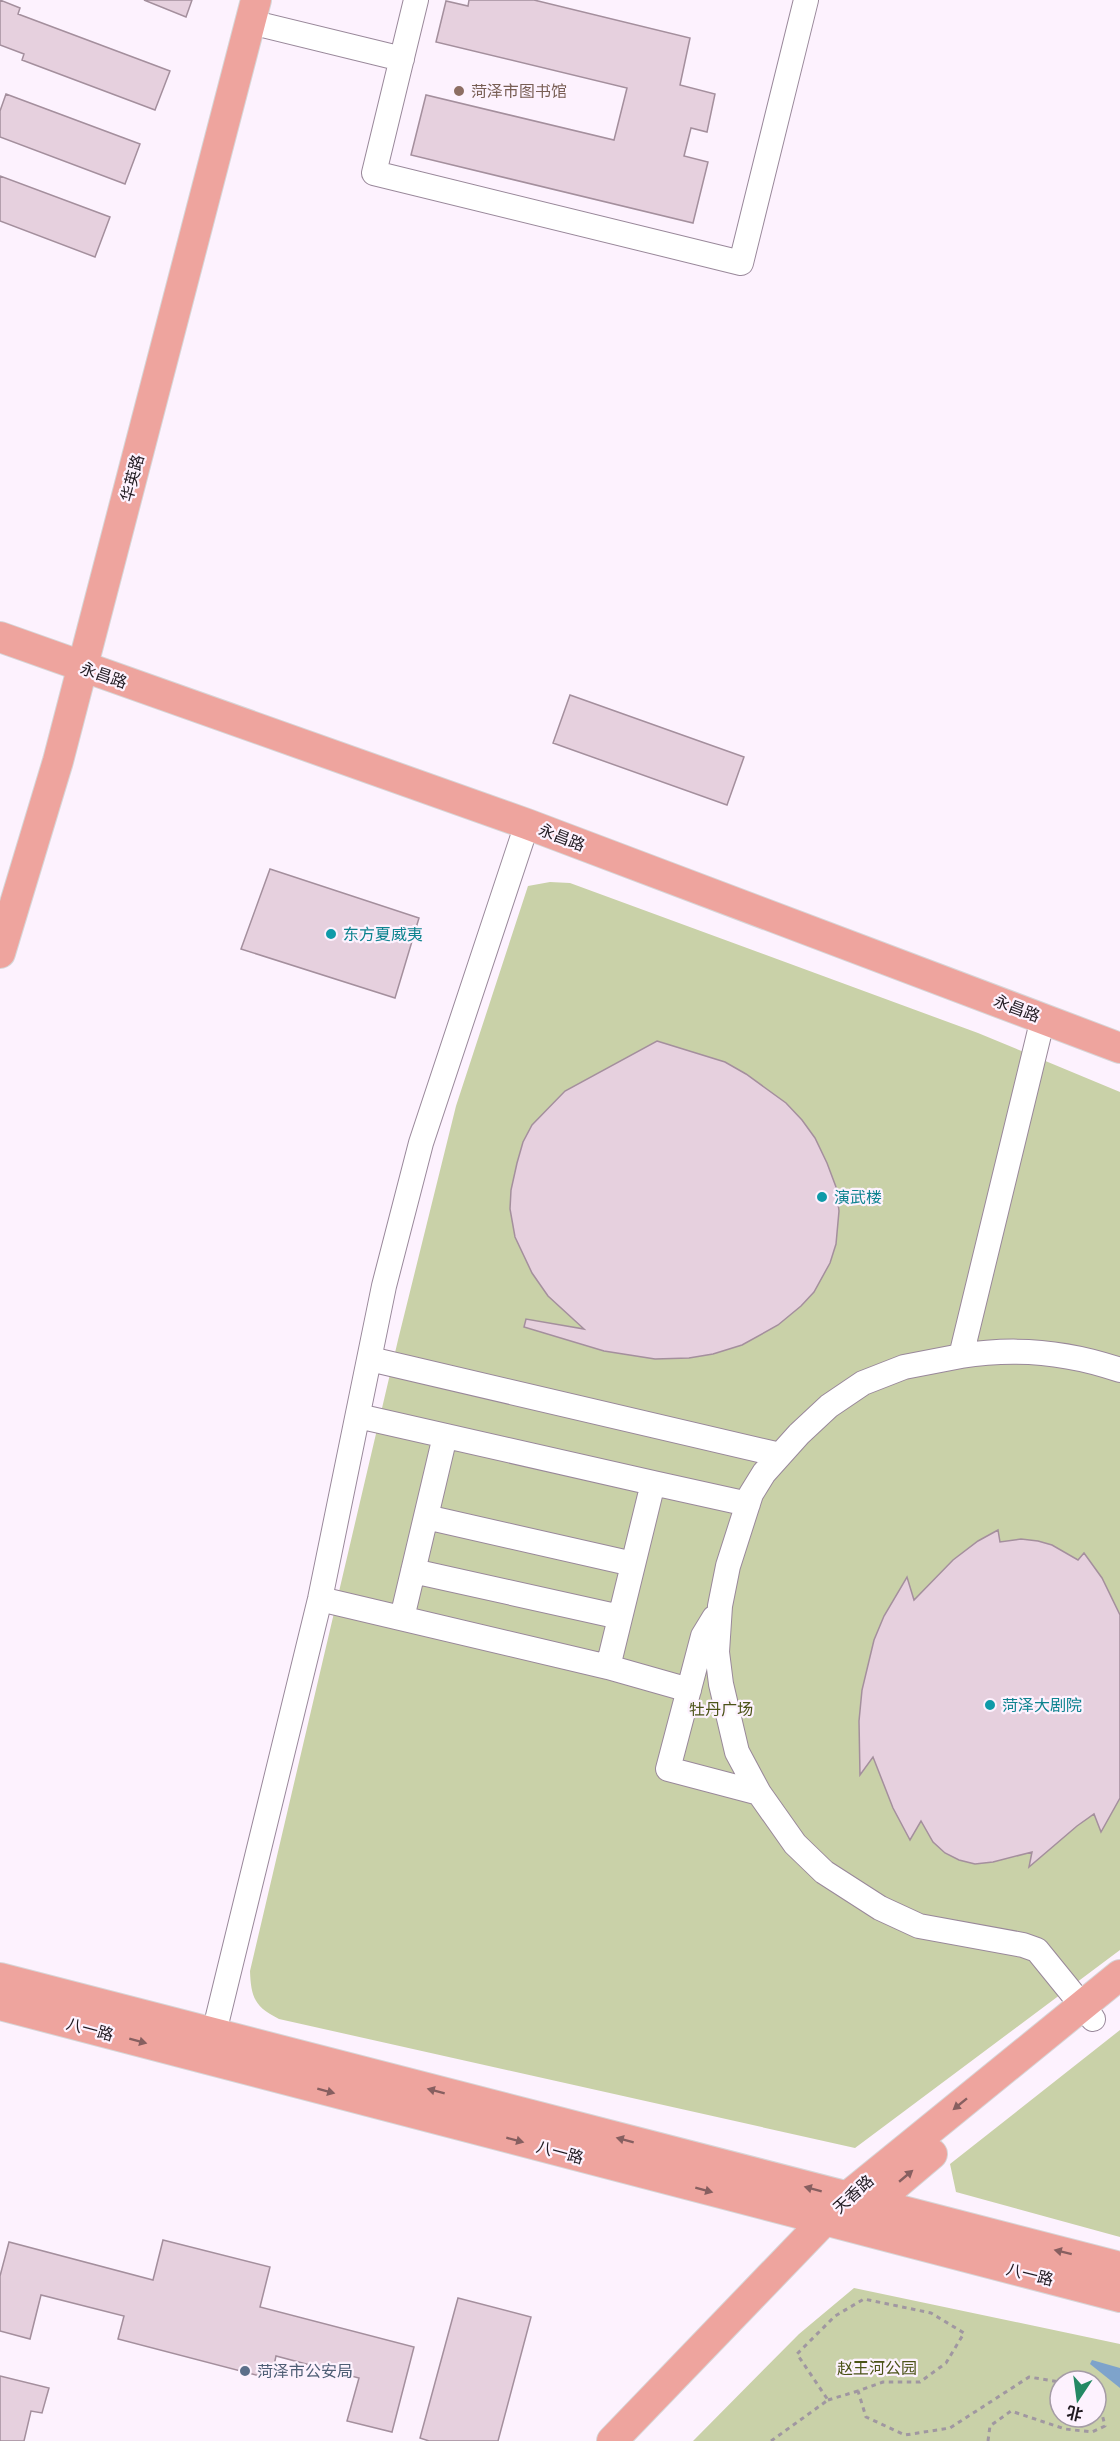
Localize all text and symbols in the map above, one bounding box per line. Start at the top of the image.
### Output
place label: 菏泽市图书馆 [471,82,567,101]
marker: 菏泽市图书馆 [452,84,466,98]
street label: 华英路 [117,452,148,504]
street label: 永昌路 [78,659,130,692]
street label: 永昌路 [536,820,588,855]
place label: 东方夏威夷 [343,925,423,944]
marker: 东方夏威夷 [324,927,338,941]
street label: 永昌路 [991,991,1043,1026]
place label: 演武楼 [834,1188,882,1207]
marker: 演武楼 [815,1190,829,1204]
place label: 菏泽大剧院 [1002,1696,1082,1715]
marker: 菏泽大剧院 [983,1698,997,1712]
park label: 牡丹广场 [689,1700,753,1719]
street label: 八一路 [64,2014,116,2045]
one-way arrow [129,2037,147,2047]
one-way arrow [427,2085,445,2095]
one-way arrow [318,2087,336,2096]
one-way arrow [953,2098,968,2110]
one-way arrow [615,2134,634,2144]
one-way arrow [506,2136,524,2146]
street label: 八一路 [534,2137,586,2168]
one-way arrow [898,2169,914,2182]
street label: 天香路 [829,2171,878,2217]
one-way arrow [804,2183,822,2193]
one-way arrow [695,2186,713,2195]
one-way arrow [1054,2247,1072,2257]
street label: 八一路 [1004,2259,1055,2290]
park label: 赵王河公园 [837,2359,917,2378]
place label: 菏泽市公安局 [257,2362,353,2381]
marker: 菏泽市公安局 [238,2364,252,2378]
north arrow [1048,2369,1108,2429]
text: 北 [1065,2402,1085,2424]

